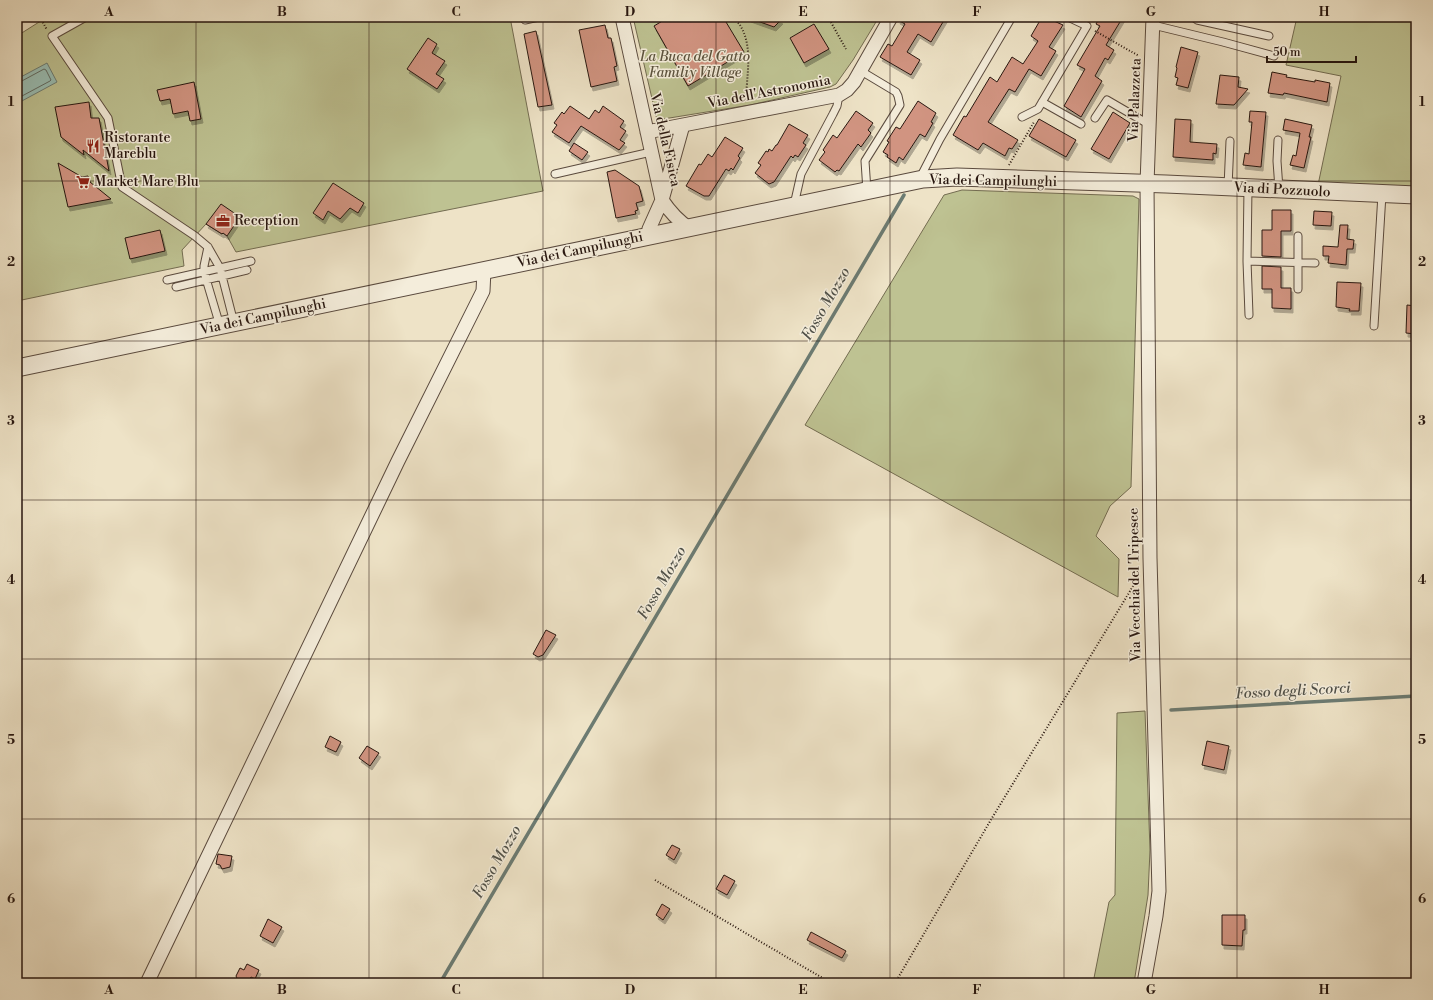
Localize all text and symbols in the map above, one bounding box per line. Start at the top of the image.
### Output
text: A [103,4,114,20]
text: B [277,4,287,20]
text: C [451,4,461,20]
text: D [625,4,635,20]
text: E [798,4,808,20]
text: F [972,4,982,20]
text: G [1146,4,1157,20]
text: H [1319,4,1330,20]
scale bar [1267,38,1356,64]
text: 50 m [1273,45,1301,60]
park label: La Buca del Gatto Familiy Village [639,48,750,82]
street label: Via Palazzeta [1125,57,1145,143]
street label: Via dell'Astronomia [705,71,833,113]
street label: Via della Fisica [645,90,685,190]
text: 1 [8,94,15,110]
text: 1 [1419,94,1426,110]
place label: Ristorante Mareblu [104,129,171,163]
restaurant icon: Ristorante Mareblu [85,138,101,154]
street label: Via dei Campilunghi [928,171,1058,191]
place label: Market Mare Blu [94,173,199,191]
supermarket icon: Market Mare Blu [75,174,91,190]
street label: Via di Pozzuolo [1232,178,1331,202]
place label: Reception [234,212,299,230]
office icon: Reception [215,213,231,229]
street label: Via dei Campilunghi [514,228,645,272]
text: 2 [7,254,15,270]
text: 2 [1418,254,1426,270]
water label: Fosso Mozzo [797,264,855,344]
street label: Via dei Campilunghi [197,295,328,339]
text: 3 [7,413,15,429]
text: 3 [1418,413,1426,429]
street label: Via Vecchia del Tripesce [1125,508,1145,663]
water label: Fosso Mozzo [633,543,691,623]
text: 4 [7,572,16,588]
text: 4 [1418,572,1427,588]
water label: Fosso degli Scorci [1235,678,1352,704]
text: 5 [7,732,15,748]
text: 5 [1418,732,1426,748]
water label: Fosso Mozzo [468,822,526,902]
text: 6 [7,891,15,907]
text: 6 [1418,891,1426,907]
text: A [103,982,114,998]
text: B [277,982,287,998]
text: C [451,982,461,998]
text: D [625,982,635,998]
text: E [798,982,808,998]
text: F [972,982,982,998]
text: G [1146,982,1157,998]
text: H [1319,982,1330,998]

